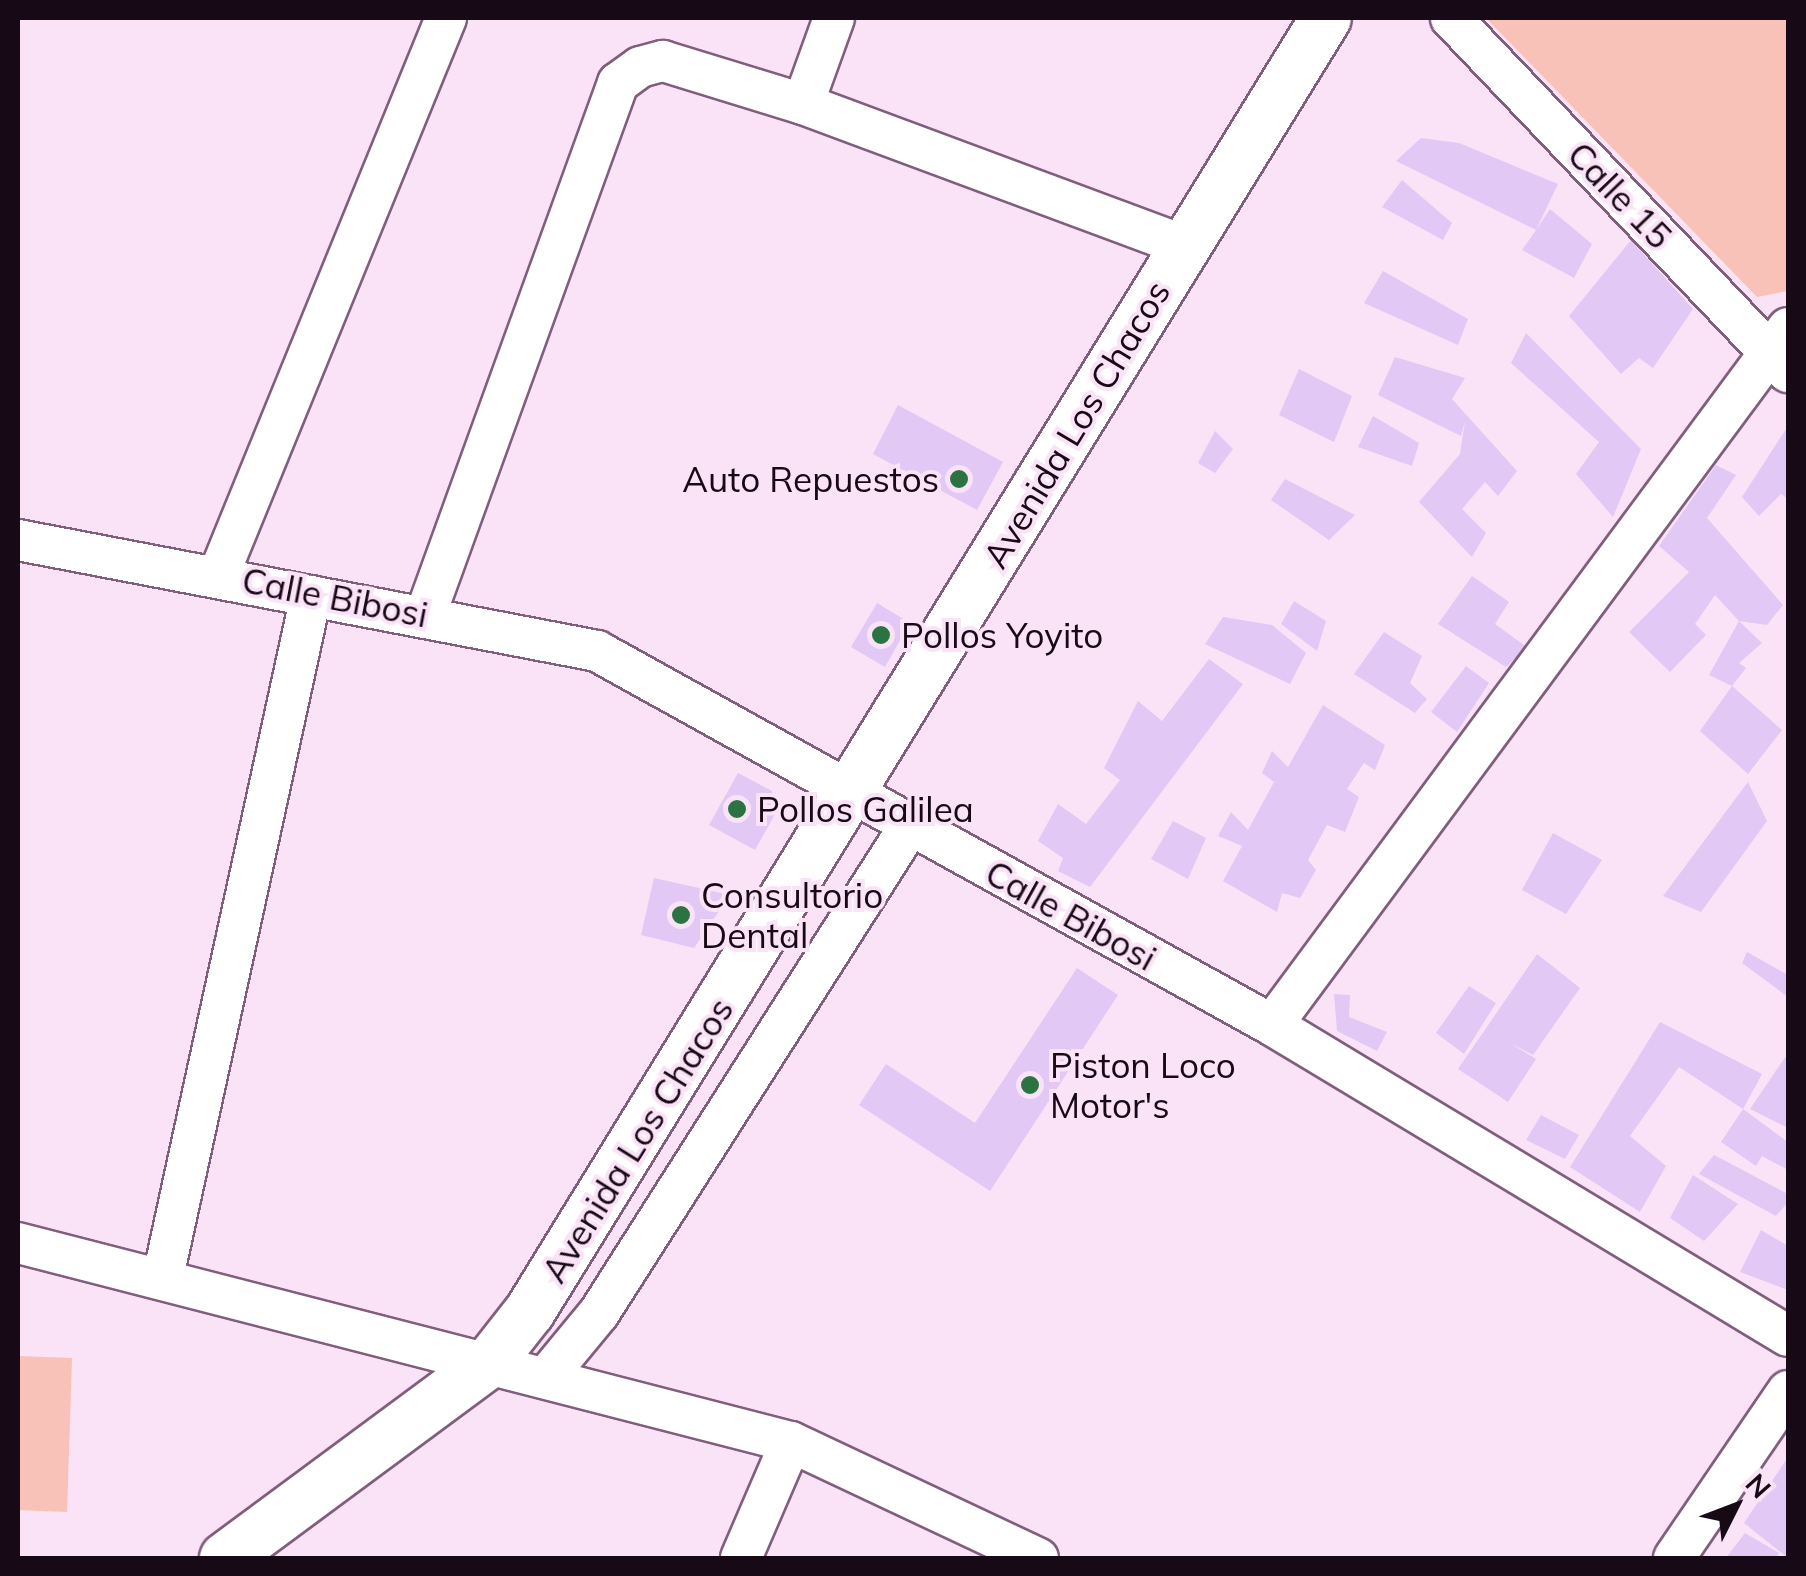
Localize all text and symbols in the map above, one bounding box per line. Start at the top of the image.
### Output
street label: Calle 15 [1559,133,1681,257]
street label: Avenida Los Chacos [974,273,1178,575]
place label: Auto Repuestos [682,458,939,500]
marker: Auto Repuestos [948,468,970,490]
street label: Calle Bibosi [239,558,431,636]
place label: Pollos Yoyito [901,614,1103,656]
marker: Pollos Yoyito [870,624,892,646]
place label: Pollos Galilea [757,788,974,830]
marker: Pollos Galilea [726,798,748,820]
street label: Calle Bibosi [979,851,1163,979]
place label: Consultorio Dental [701,874,883,956]
marker: Consultorio Dental [670,904,692,926]
street label: Avenida Los Chacos [532,990,742,1290]
place label: Piston Loco Motor's [1050,1044,1236,1126]
marker: Piston Loco Motor's [1019,1074,1041,1096]
north arrow [1686,1456,1786,1556]
text: N [1739,1466,1779,1505]

